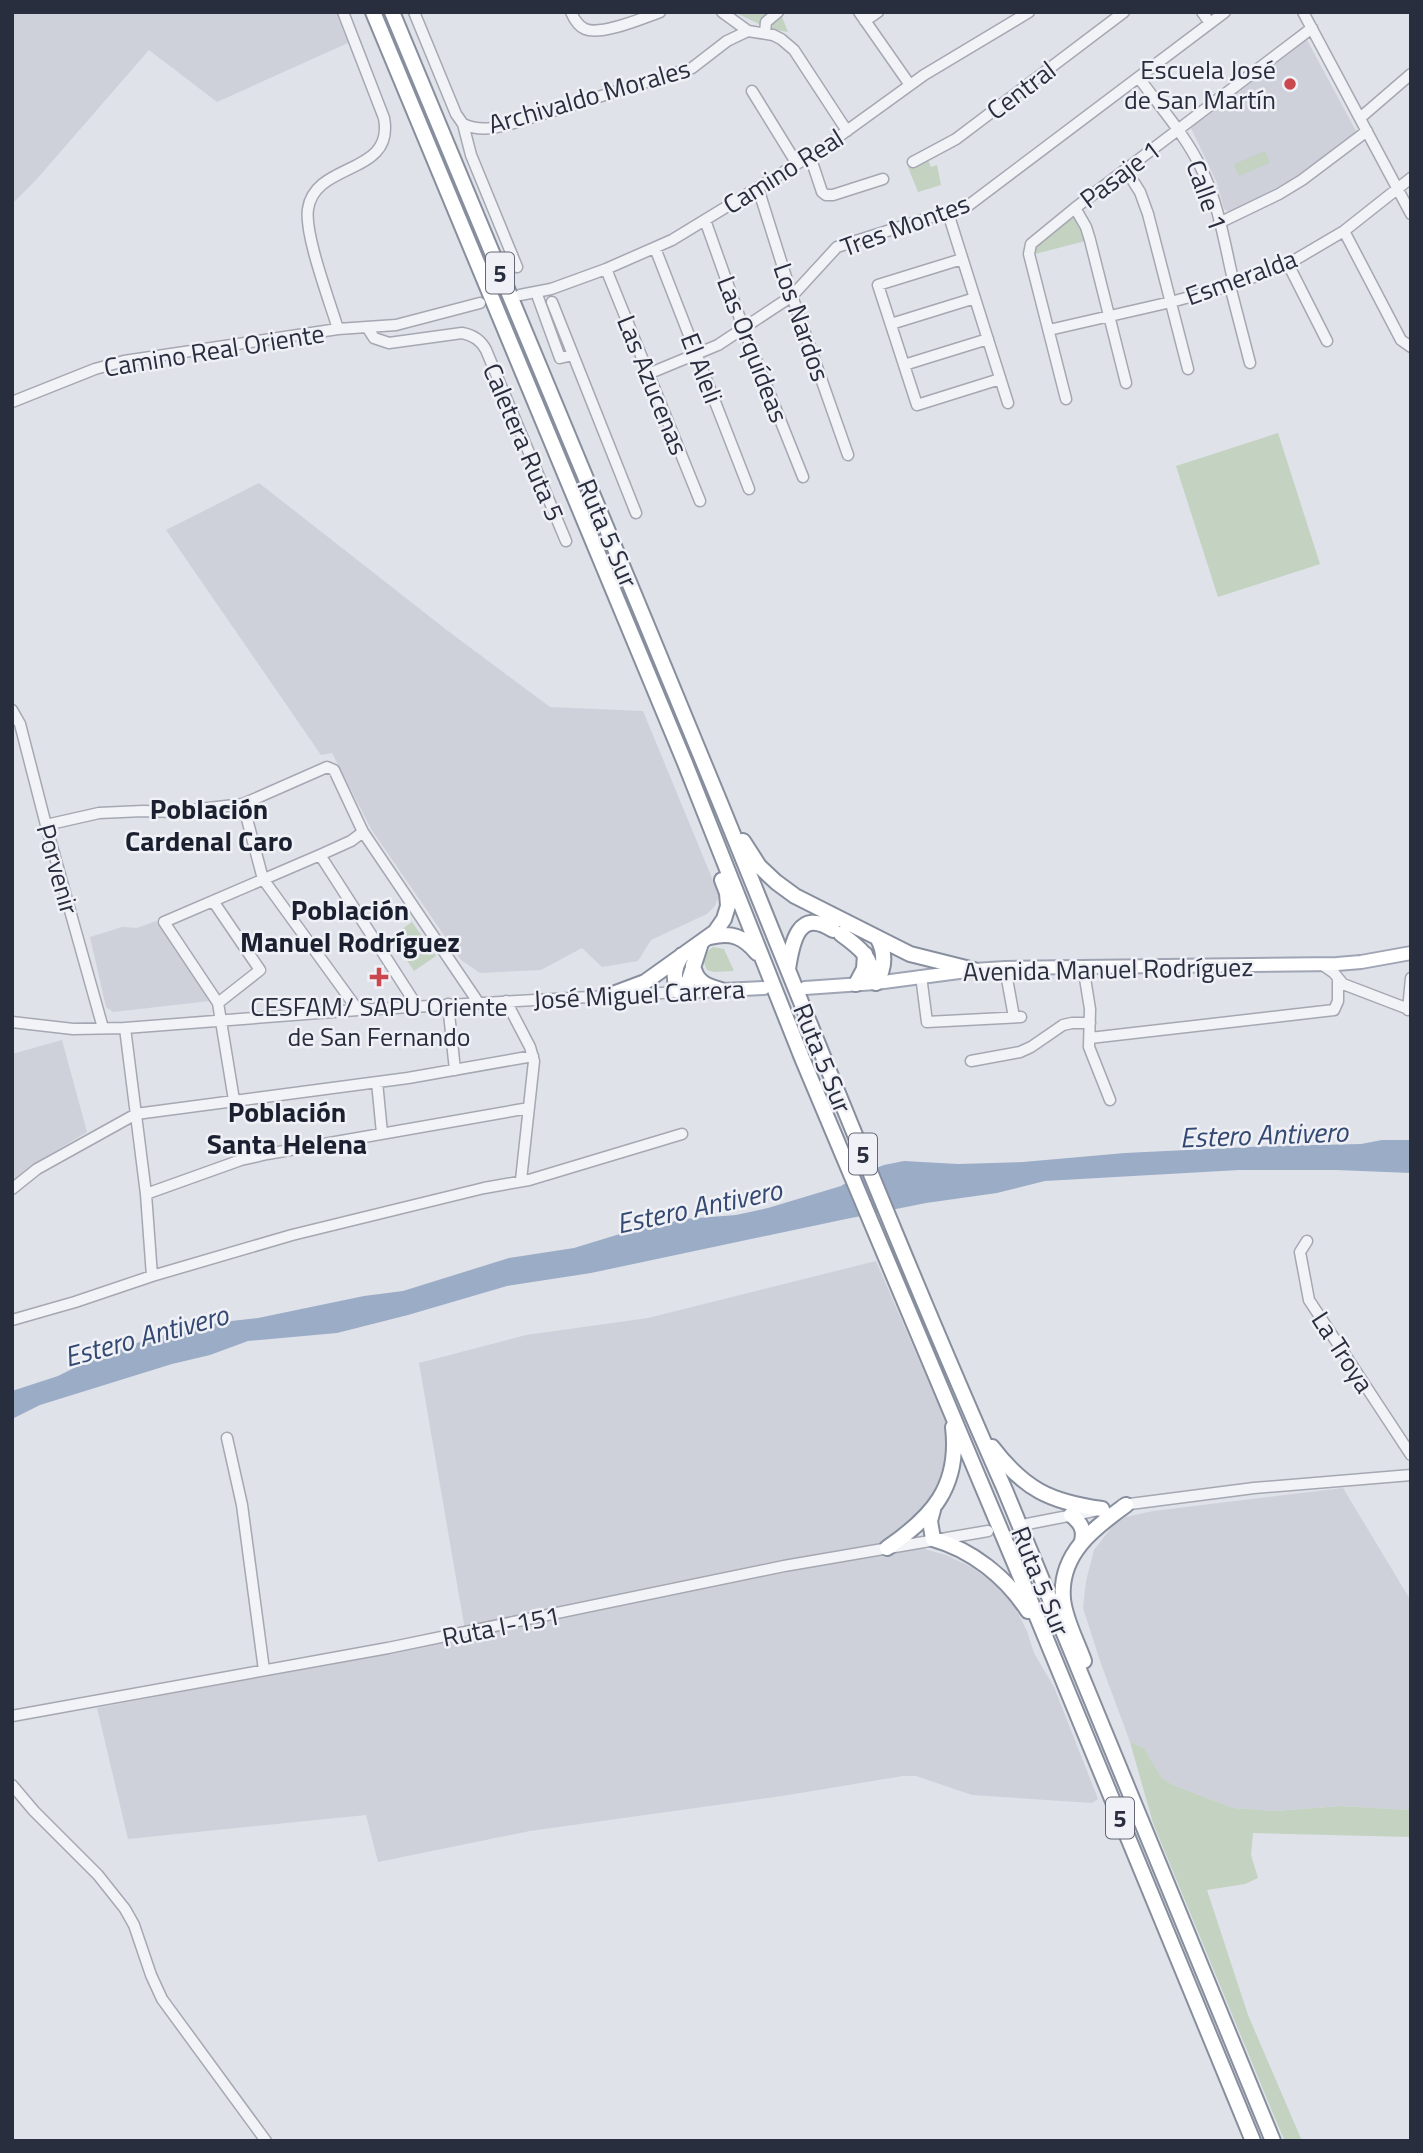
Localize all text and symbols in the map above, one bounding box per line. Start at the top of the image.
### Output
street label: Archivaldo Morales [483,49,695,143]
place label: Escuela José de San Martín [1124,50,1276,119]
street label: Central [978,51,1064,129]
marker: Escuela José de San Martín [1282,76,1298,92]
street label: Camino Real [715,118,851,224]
street label: Pasaje 1 [1071,131,1169,217]
street label: Calle 1 [1176,154,1238,236]
street label: Tres Montes [835,184,975,266]
street label: Esmeralda [1180,239,1302,315]
road number: 5 [486,252,514,294]
street label: Los Nardos [764,258,840,386]
street label: Las Orquídeas [707,270,799,428]
street label: Las Azucenas [607,309,699,461]
street label: Camino Real Oriente [101,313,327,387]
street label: El Aleli [671,327,733,409]
street label: Caletera Ruta 5 [473,357,575,527]
street label: Ruta 5 Sur [568,473,648,593]
district label: Población Cardenal Caro [125,787,293,862]
street label: Porvenir [27,819,89,919]
district label: Población Manuel Rodríguez [240,888,460,963]
street label: Avenida Manuel Rodríguez [963,947,1253,991]
marker: CESFAM/ SAPU Oriente de San Fernando [369,967,389,987]
street label: José Miguel Carrera [532,969,746,1019]
place label: CESFAM/ SAPU Oriente de San Fernando [250,987,508,1056]
street label: Ruta 5 Sur [783,997,863,1119]
district label: Población Santa Helena [207,1090,367,1165]
water label: Estero Antivero [1179,1110,1350,1158]
road number: 5 [849,1134,877,1174]
water label: Estero Antivero [612,1167,787,1245]
water label: Estero Antivero [59,1292,234,1378]
street label: La Troya [1302,1304,1384,1400]
street label: Ruta 5 Sur [1001,1520,1081,1642]
street label: Ruta I-151 [439,1595,563,1657]
road number: 5 [1106,1798,1134,1839]

